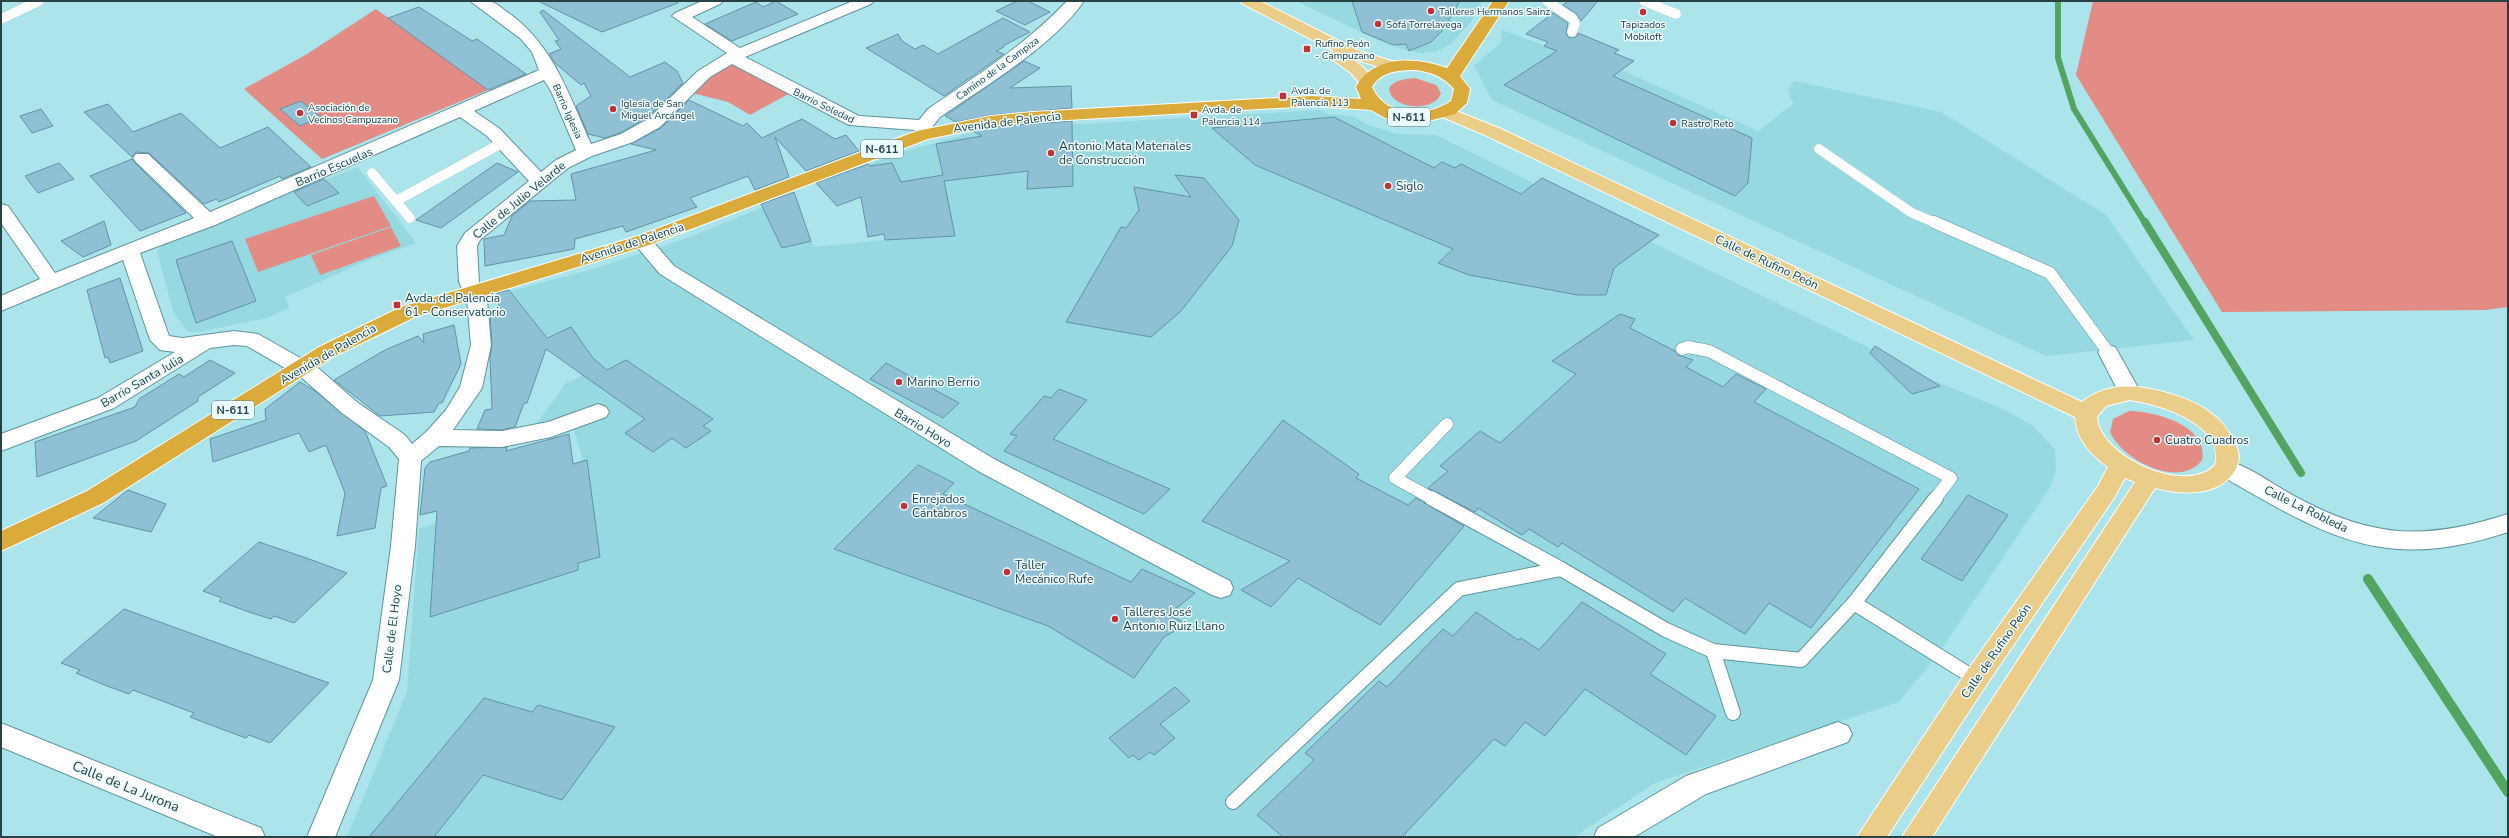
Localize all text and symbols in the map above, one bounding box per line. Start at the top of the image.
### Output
place label: Talleres Hermanos Sainz [1439,5,1550,19]
marker: Talleres Hermanos Sainz [1426,6,1436,16]
marker: Tapizados Mobiloft [1638,7,1648,17]
place label: Sofá Torrelavega [1386,18,1462,32]
place label: Tapizados Mobiloft [1621,18,1666,44]
marker: Sofá Torrelavega [1373,19,1383,29]
street label: Camino de la Campiza [953,34,1042,104]
place label: Rufino Peón - Campuzano [1315,37,1375,63]
marker: Rufino Peón - Campuzano [1302,44,1312,54]
street label: Barrio Iglesia [549,82,585,141]
place label: Avda. de Palencia 113 [1291,84,1349,110]
street label: Barrio Soledad [791,85,857,127]
marker: Avda. de Palencia 113 [1278,91,1288,101]
place label: Iglesia de San Miguel Arcángel [621,97,695,123]
place label: Asociación de Vecinos Campuzano [307,101,399,127]
place label: Avda. de Palencia 114 [1202,103,1260,129]
marker: Iglesia de San Miguel Arcángel [608,104,618,114]
street label: Avenida de Palencia [952,107,1062,137]
marker: Asociación de Vecinos Campuzano [295,108,305,118]
road number: N-611 [1388,108,1430,126]
marker: Avda. de Palencia 114 [1189,110,1199,120]
place label: Rastro Reto [1681,117,1734,131]
marker: Rastro Reto [1668,118,1678,128]
place label: Antonio Mata Materiales de Construcción [1059,138,1191,168]
road number: N-611 [861,140,903,158]
street label: Barrio Escuelas [293,143,375,191]
marker: Antonio Mata Materiales de Construcción [1046,148,1056,158]
street label: Calle de Julio Velarde [469,157,569,243]
place label: Siglo [1396,178,1424,194]
marker: Siglo [1383,181,1393,191]
street label: Avenida de Palencia [578,219,686,267]
street label: Calle de Rufino Peón [1713,231,1821,293]
place label: Avda. de Palencia 61 - Conservatorio [405,290,506,320]
marker: Avda. de Palencia 61 - Conservatorio [392,300,402,310]
street label: Avenida de Palencia [277,320,379,388]
street label: Barrio Santa Julia [98,351,186,411]
place label: Marino Berrio [907,374,980,390]
marker: Marino Berrio [894,377,904,387]
road number: N-611 [212,401,254,419]
street label: Barrio Hoyo [891,405,955,452]
place label: Cuatro Cuadros [2165,432,2249,448]
marker: Cuatro Cuadros [2152,435,2162,445]
street label: Calle La Robleda [2261,482,2351,536]
place label: Enrejados Cántabros [912,491,968,521]
marker: Enrejados Cántabros [899,501,909,511]
place label: Taller Mecánico Rufe [1015,557,1093,587]
marker: Taller Mecánico Rufe [1002,567,1012,577]
street label: Calle de El Hoyo [379,583,405,674]
street label: Calle de Rufino Peón [1957,600,2035,702]
place label: Talleres José Antonio Ruiz Llano [1123,604,1225,634]
marker: Talleres José Antonio Ruiz Llano [1110,614,1120,624]
street label: Calle de La Jurona [69,756,182,817]

